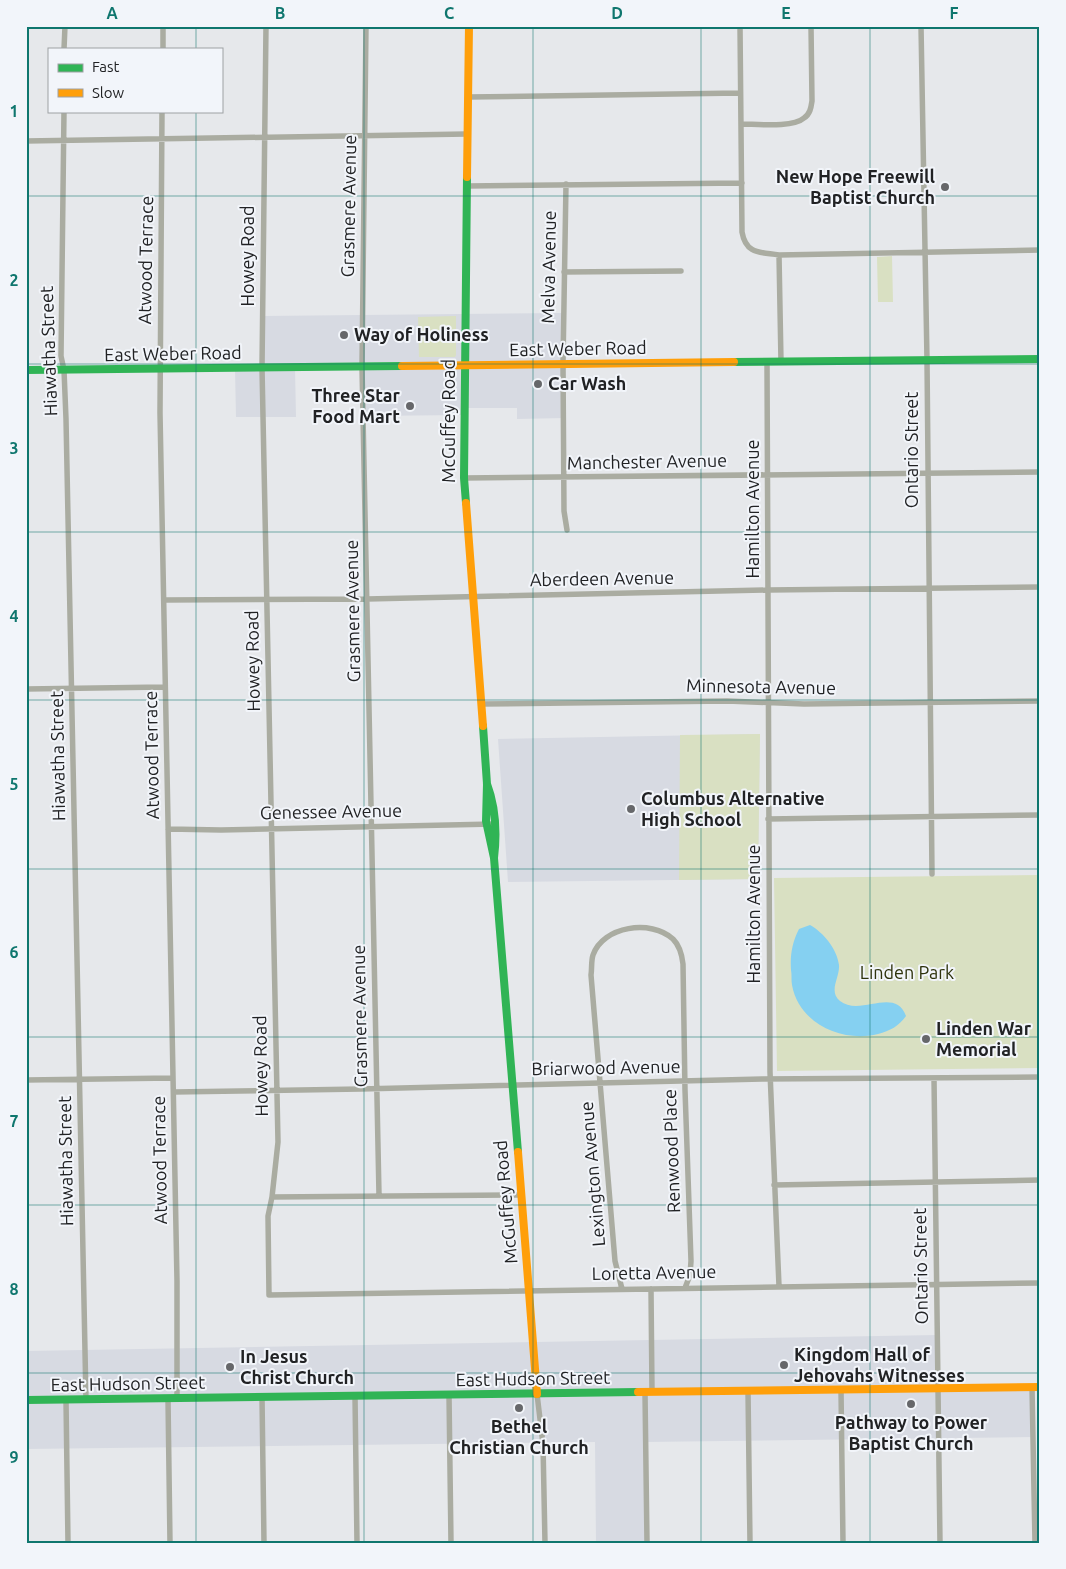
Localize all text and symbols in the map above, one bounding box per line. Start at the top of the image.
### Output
text: A [106,4,118,22]
text: B [275,4,285,22]
text: C [444,4,454,22]
text: D [611,4,623,22]
text: E [781,4,791,22]
text: F [950,4,959,22]
legend [48,48,222,112]
text: Fast [92,58,120,75]
text: Slow [92,84,125,101]
text: 1 [9,102,19,120]
street label: Grasmere Avenue [337,134,359,278]
place label: New Hope Freewill Baptist Church [776,166,936,207]
marker: New Hope Freewill Baptist Church [939,181,951,193]
street label: Atwood Terrace [134,195,156,324]
street label: Howey Road [237,205,257,307]
street label: Melva Avenue [537,210,559,324]
text: 2 [9,271,19,289]
street label: Hiawatha Street [36,286,60,417]
place label: Way of Holiness [354,324,489,344]
marker: Way of Holiness [338,329,350,341]
street label: East Weber Road [509,337,647,359]
street label: East Weber Road [104,342,242,364]
street label: McGuffey Road [438,359,458,483]
place label: Car Wash [548,373,626,393]
marker: Car Wash [532,378,544,390]
place label: Three Star Food Mart [312,385,401,426]
street label: Ontario Street [901,392,921,508]
marker: Three Star Food Mart [404,400,416,412]
text: 3 [9,439,19,457]
street label: Hamilton Avenue [742,439,762,579]
street label: Manchester Avenue [567,450,727,472]
street label: Grasmere Avenue [341,539,363,683]
street label: Aberdeen Avenue [530,567,674,589]
text: 4 [9,607,19,625]
street label: Howey Road [241,610,263,712]
street label: Minnesota Avenue [686,675,836,697]
street label: Hiawatha Street [46,691,68,821]
street label: Atwood Terrace [140,691,162,820]
text: 5 [9,775,19,793]
place label: Columbus Alternative High School [641,788,825,829]
street label: Genessee Avenue [260,800,402,822]
marker: Columbus Alternative High School [625,803,637,815]
street label: Hamilton Avenue [743,844,763,984]
text: 6 [9,943,19,961]
street label: Grasmere Avenue [348,944,370,1088]
park label: Linden Park [860,962,954,982]
street label: Howey Road [249,1015,271,1117]
place label: Linden War Memorial [936,1018,1032,1059]
marker: Linden War Memorial [920,1033,932,1045]
street label: Briarwood Avenue [531,1056,681,1078]
street label: Renwood Place [659,1089,683,1213]
street label: Hiawatha Street [54,1096,76,1226]
street label: Atwood Terrace [148,1096,170,1225]
street label: Lexington Avenue [576,1101,608,1248]
text: 7 [9,1112,19,1130]
street label: McGuffey Road [490,1139,520,1265]
street label: Ontario Street [909,1208,931,1325]
street label: Loretta Avenue [592,1261,716,1283]
text: 8 [9,1280,19,1298]
place label: Kingdom Hall of Jehovahs Witnesses [794,1344,965,1385]
place label: In Jesus Christ Church [240,1346,354,1387]
marker: Kingdom Hall of Jehovahs Witnesses [778,1359,790,1371]
marker: In Jesus Christ Church [224,1361,236,1373]
street label: East Hudson Street [455,1367,610,1389]
street label: East Hudson Street [50,1372,205,1394]
marker: Pathway to Power Baptist Church [905,1398,917,1410]
marker: Bethel Christian Church [513,1402,525,1414]
place label: Pathway to Power Baptist Church [835,1412,988,1453]
place label: Bethel Christian Church [449,1416,589,1457]
text: 9 [9,1448,19,1466]

